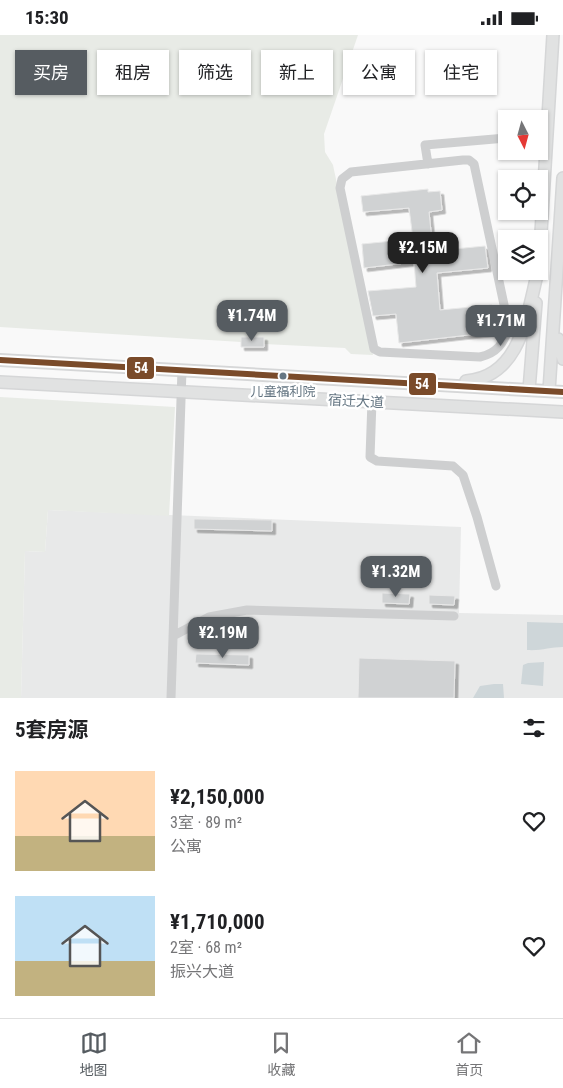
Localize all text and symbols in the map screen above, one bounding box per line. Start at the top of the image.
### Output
text: 15:30 [25,6,69,29]
chip: 买房 [15,50,87,95]
chip: 租房 [97,50,169,95]
chip: 筛选 [179,50,251,95]
chip: 新上 [261,50,333,95]
chip: 公寓 [343,50,415,95]
chip: 住宅 [425,50,497,95]
north arrow [498,110,548,160]
map controls [498,110,548,280]
button: locate [498,170,548,220]
button: layers [498,230,548,280]
pin: ¥2.15M [382,231,464,274]
text: ¥2.15M [399,238,447,257]
pin: ¥1.74M [211,299,293,342]
pin: ¥1.71M [460,305,542,347]
text: ¥1.74M [228,306,276,325]
text: ¥1.71M [477,311,525,330]
line badge: 54 [126,356,155,380]
text: 54 [134,360,148,376]
marker: 儿童福利院 [278,371,288,381]
line badge: 54 [408,372,437,396]
text: 54 [415,376,429,392]
place label: 儿童福利院 [250,384,316,399]
street label: 宿迁大道 [328,392,384,410]
pin: ¥1.32M [355,555,437,598]
text: ¥1.32M [372,562,420,581]
pin: ¥2.19M [182,617,264,659]
text: ¥2.19M [199,623,247,642]
icon: filters [520,714,548,742]
text: 5套房源 [15,718,89,742]
text: ¥2,150,000 [170,785,265,809]
icon: home [55,791,115,851]
icon: heart [520,807,548,835]
text: 3室 · 89 m² [170,813,242,832]
text: 公寓 [170,837,202,856]
text: ¥1,710,000 [170,910,265,934]
icon: home [55,916,115,976]
icon: heart [520,932,548,960]
text: 2室 · 68 m² [170,938,242,957]
text: 振兴大道 [170,962,234,981]
tab: 地图 [80,1029,108,1079]
tab: 收藏 [267,1029,295,1079]
tab: 首页 [455,1029,483,1079]

